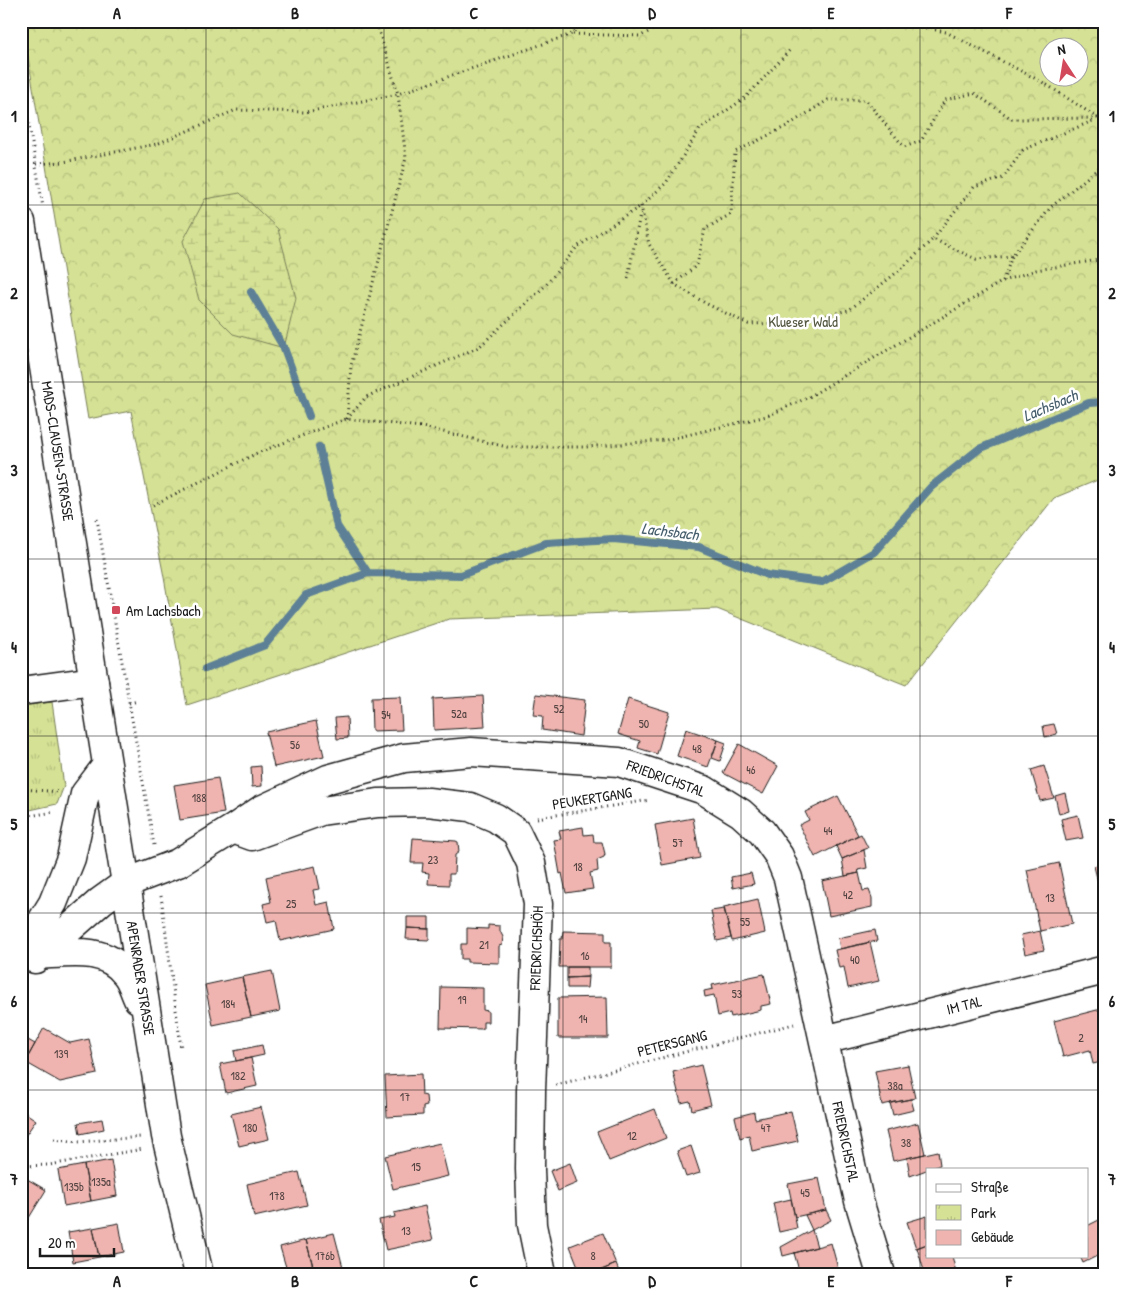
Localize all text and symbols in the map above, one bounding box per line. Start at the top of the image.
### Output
text: A [113,2,121,24]
text: B [291,2,299,24]
text: C [470,2,479,24]
text: D [648,2,656,24]
text: E [827,2,835,24]
text: F [1005,2,1013,24]
north arrow [1038,38,1088,88]
text: N [1056,39,1067,59]
text: 1 [11,105,17,127]
text: 1 [1109,105,1115,127]
text: 2 [10,282,18,304]
text: 2 [1108,282,1116,304]
park label: Klueser Wald [768,311,838,332]
street label: MADS-CLAUSEN-STRASSE [37,379,80,523]
water label: Lachsbach [1019,383,1082,426]
text: 3 [10,459,18,481]
text: 3 [1108,459,1116,481]
water label: Lachsbach [640,517,701,546]
place label: Am Lachsbach [126,600,201,621]
marker: Am Lachsbach [110,604,122,616]
text: 4 [11,636,17,658]
text: 4 [1109,636,1115,658]
house number: 52 [554,700,565,717]
house number: 52a [451,705,467,722]
house number: 54 [381,706,391,723]
house number: 50 [639,715,649,732]
house number: 56 [290,736,300,753]
house number: 48 [692,740,702,757]
street label: FRIEDRICHSTAL [623,754,709,802]
house number: 46 [746,761,756,778]
street label: PEUKERTGANG [551,781,634,815]
house number: 188 [192,789,206,806]
text: 5 [11,813,18,835]
text: 5 [1109,813,1116,835]
house number: 44 [823,822,833,839]
house number: 57 [672,834,684,851]
house number: 23 [428,851,439,868]
house number: 18 [573,858,583,875]
house number: 42 [843,886,853,903]
house number: 13 [1045,889,1055,906]
house number: 25 [286,895,296,912]
street label: FRIEDRICHSHÖH [524,905,548,992]
house number: 55 [740,913,750,930]
street label: APENRADER STRASSE [122,919,160,1037]
house number: 21 [479,936,489,953]
house number: 16 [580,947,590,964]
house number: 40 [850,951,860,968]
house number: 53 [732,985,742,1002]
text: 6 [11,990,18,1012]
street label: IM TAL [944,990,984,1020]
text: 6 [1109,990,1116,1012]
house number: 19 [458,991,467,1008]
house number: 184 [221,995,236,1012]
house number: 14 [579,1010,588,1027]
street label: PETERSGANG [635,1024,710,1062]
house number: 2 [1078,1029,1084,1046]
house number: 139 [54,1045,69,1062]
house number: 182 [230,1067,246,1084]
house number: 38a [887,1077,903,1094]
house number: 17 [400,1088,410,1105]
street label: FRIEDRICHSTAL [827,1099,865,1185]
house number: 180 [243,1119,257,1136]
house number: 47 [761,1119,771,1136]
house number: 12 [627,1127,637,1144]
house number: 38 [901,1134,911,1151]
house number: 15 [411,1158,421,1175]
text: 7 [9,1168,18,1190]
legend [926,1168,1088,1258]
text: 7 [1107,1168,1116,1190]
house number: 135a [91,1173,111,1190]
text: Straße [971,1176,1009,1197]
house number: 135b [64,1178,84,1195]
house number: 45 [800,1184,810,1201]
house number: 178 [269,1187,285,1204]
text: Park [971,1202,996,1223]
house number: 13 [401,1222,411,1239]
scale bar [40,1225,114,1257]
text: Gebäude [971,1226,1014,1247]
text: 20 m [48,1232,75,1253]
house number: 176b [315,1247,335,1264]
house number: 8 [590,1247,596,1264]
text: A [113,1270,121,1292]
text: B [291,1270,299,1292]
text: C [470,1270,479,1292]
text: D [648,1270,656,1292]
text: E [827,1270,835,1292]
text: F [1005,1270,1013,1292]

